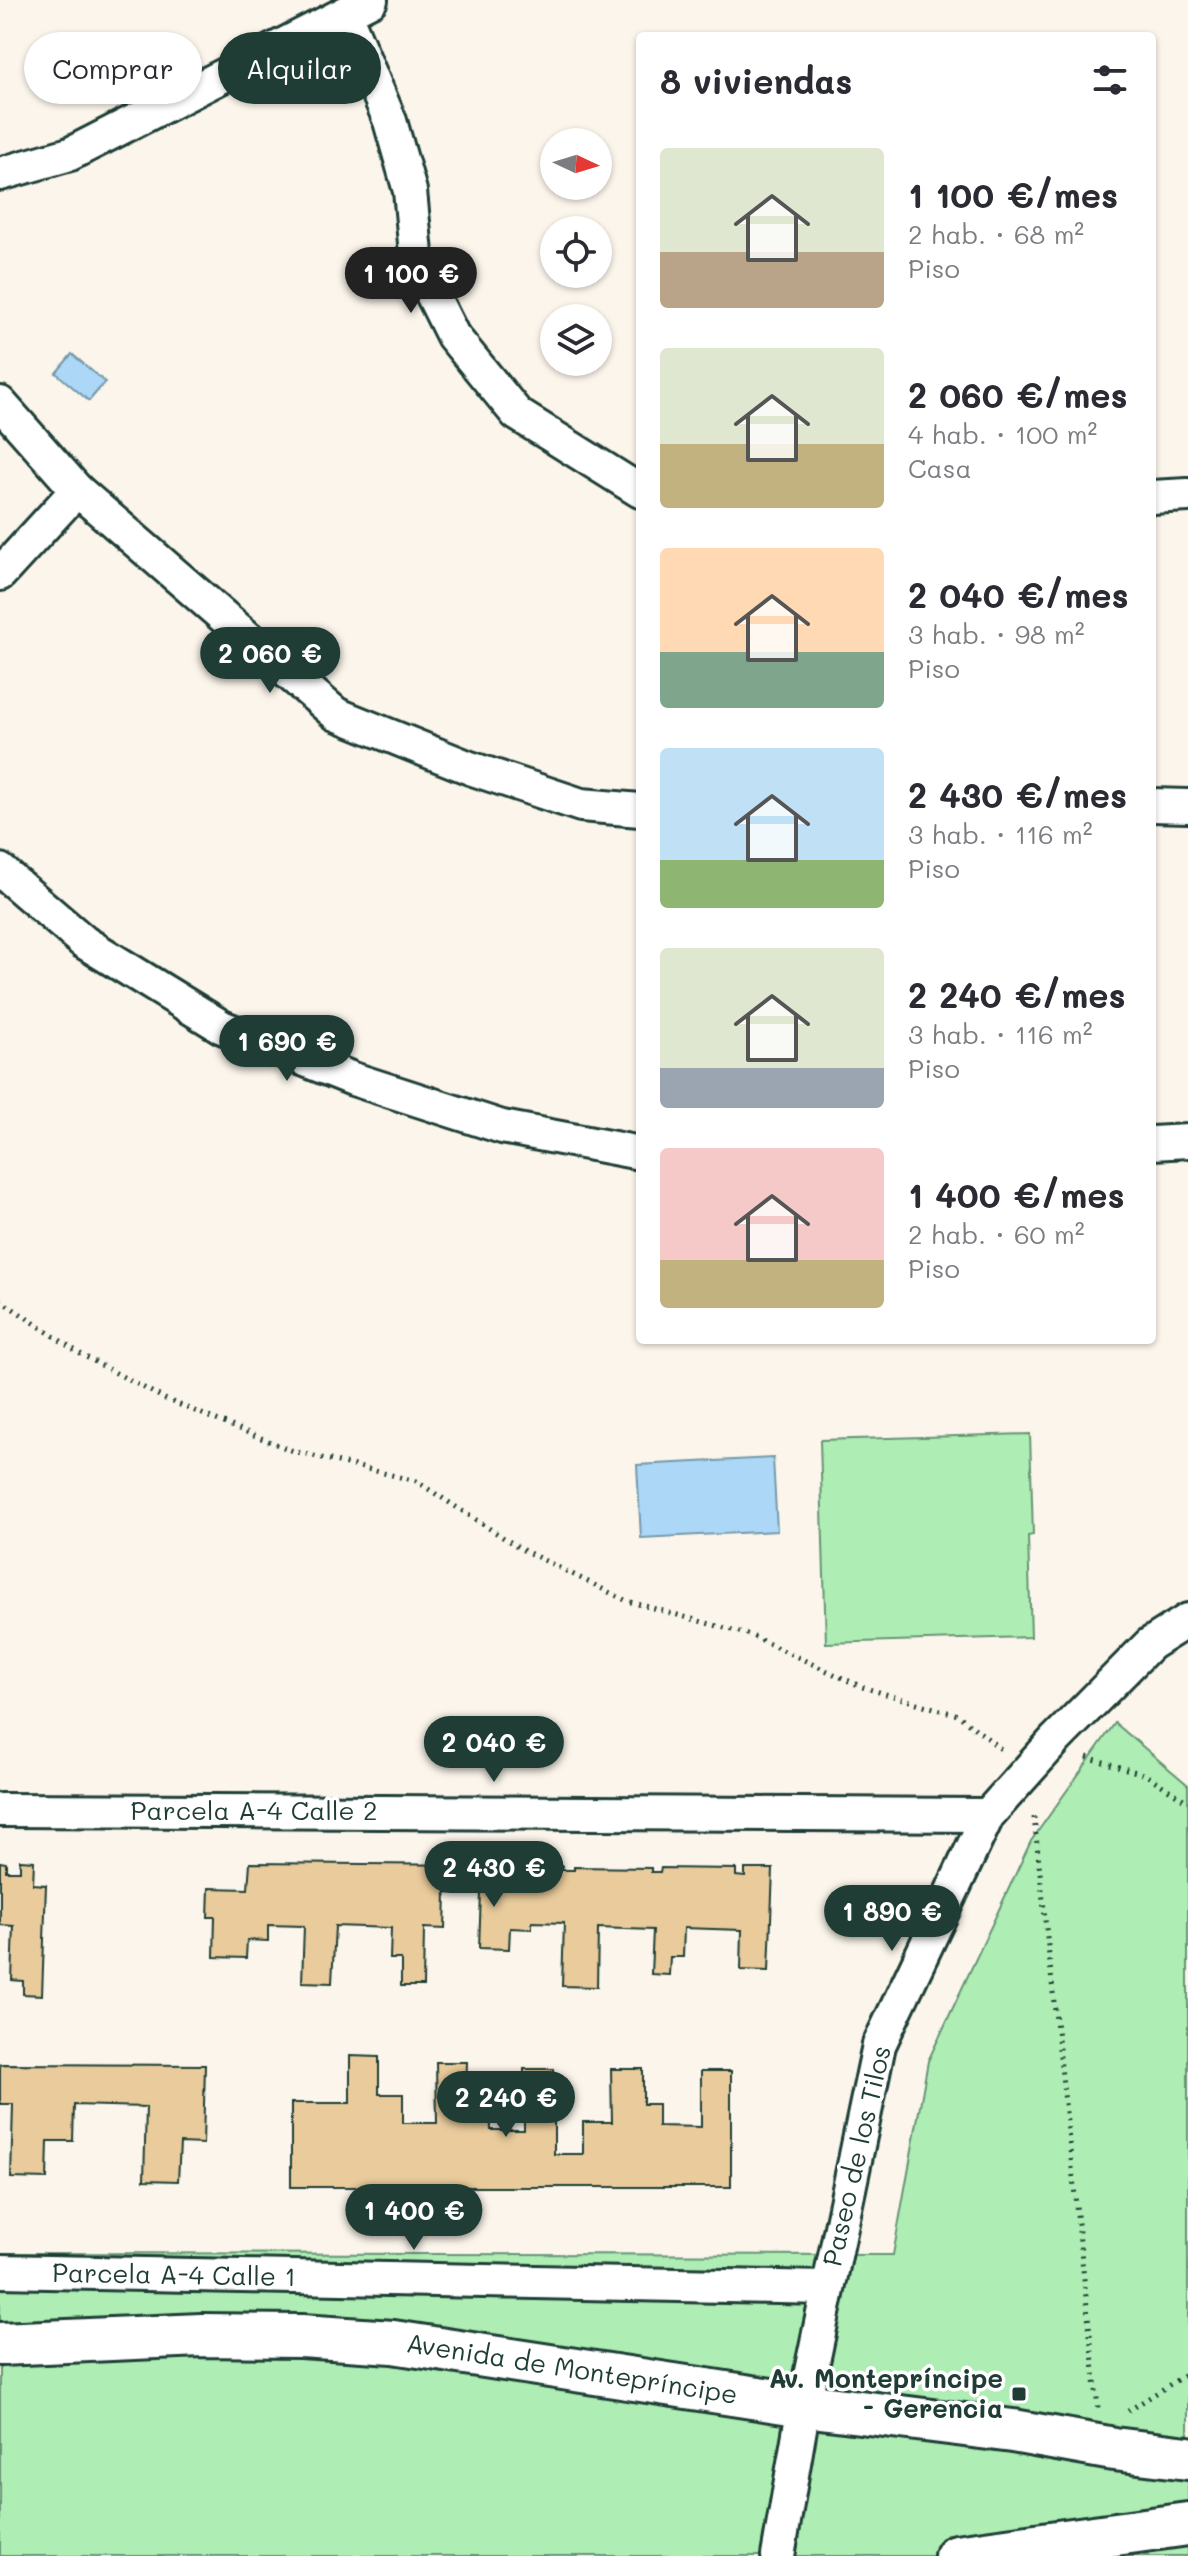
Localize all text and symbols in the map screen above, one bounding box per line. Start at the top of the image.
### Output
chip: Comprar [24,32,202,104]
chip: Alquilar [218,32,381,104]
text: 8 viviendas [660,58,852,103]
icon: filters [1088,58,1132,102]
north arrow [540,128,612,200]
map controls [540,128,612,376]
text: 1 100 €/mes [908,172,1118,217]
icon: home [724,180,820,276]
button: locate [540,216,612,288]
text: 2 hab. · 68 m² [908,217,1084,251]
pin: 1 100 € [337,247,485,315]
text: Piso [908,251,960,285]
text: 1 100 € [363,256,459,290]
button: layers [540,304,612,376]
text: 2 060 €/mes [908,372,1128,417]
icon: home [724,380,820,476]
text: 4 hab. · 100 m² [908,417,1097,451]
text: Casa [908,451,972,485]
text: 2 040 €/mes [908,572,1129,617]
icon: home [724,580,820,676]
text: 3 hab. · 98 m² [908,617,1085,651]
pin: 2 060 € [196,627,344,695]
text: 2 060 € [218,636,322,670]
text: Piso [908,651,960,685]
text: 2 430 €/mes [908,772,1127,817]
icon: home [724,780,820,876]
text: 3 hab. · 116 m² [908,817,1092,851]
text: Piso [908,851,960,885]
text: 2 240 €/mes [908,972,1126,1017]
icon: home [724,980,820,1076]
pin: 1 690 € [213,1015,361,1083]
text: 3 hab. · 116 m² [908,1017,1092,1051]
text: 1 690 € [237,1024,337,1058]
text: Piso [908,1051,960,1085]
text: 1 400 €/mes [908,1172,1125,1217]
icon: home [724,1180,820,1276]
text: 2 hab. · 60 m² [908,1217,1085,1251]
text: Piso [908,1251,960,1285]
pin: 2 040 € [420,1716,568,1784]
text: 2 040 € [442,1725,546,1759]
street label: Parcela A-4 Calle 2 [131,1793,377,1827]
pin: 2 430 € [420,1841,568,1909]
text: 2 430 € [442,1850,546,1884]
pin: 1 890 € [818,1885,966,1953]
text: 1 890 € [842,1894,942,1928]
street label: Paseo de los Tilos [814,2042,898,2269]
pin: 2 240 € [432,2071,580,2139]
text: 2 240 € [455,2080,557,2114]
pin: 1 400 € [340,2184,488,2252]
text: 1 400 € [363,2193,465,2227]
street label: Parcela A-4 Calle 1 [52,2255,296,2293]
street label: Avenida de Montepríncipe [404,2325,740,2411]
place label: Av. Montepríncipe - Gerencia [769,2361,1003,2425]
marker: Av. Montepríncipe - Gerencia [1010,2385,1028,2403]

